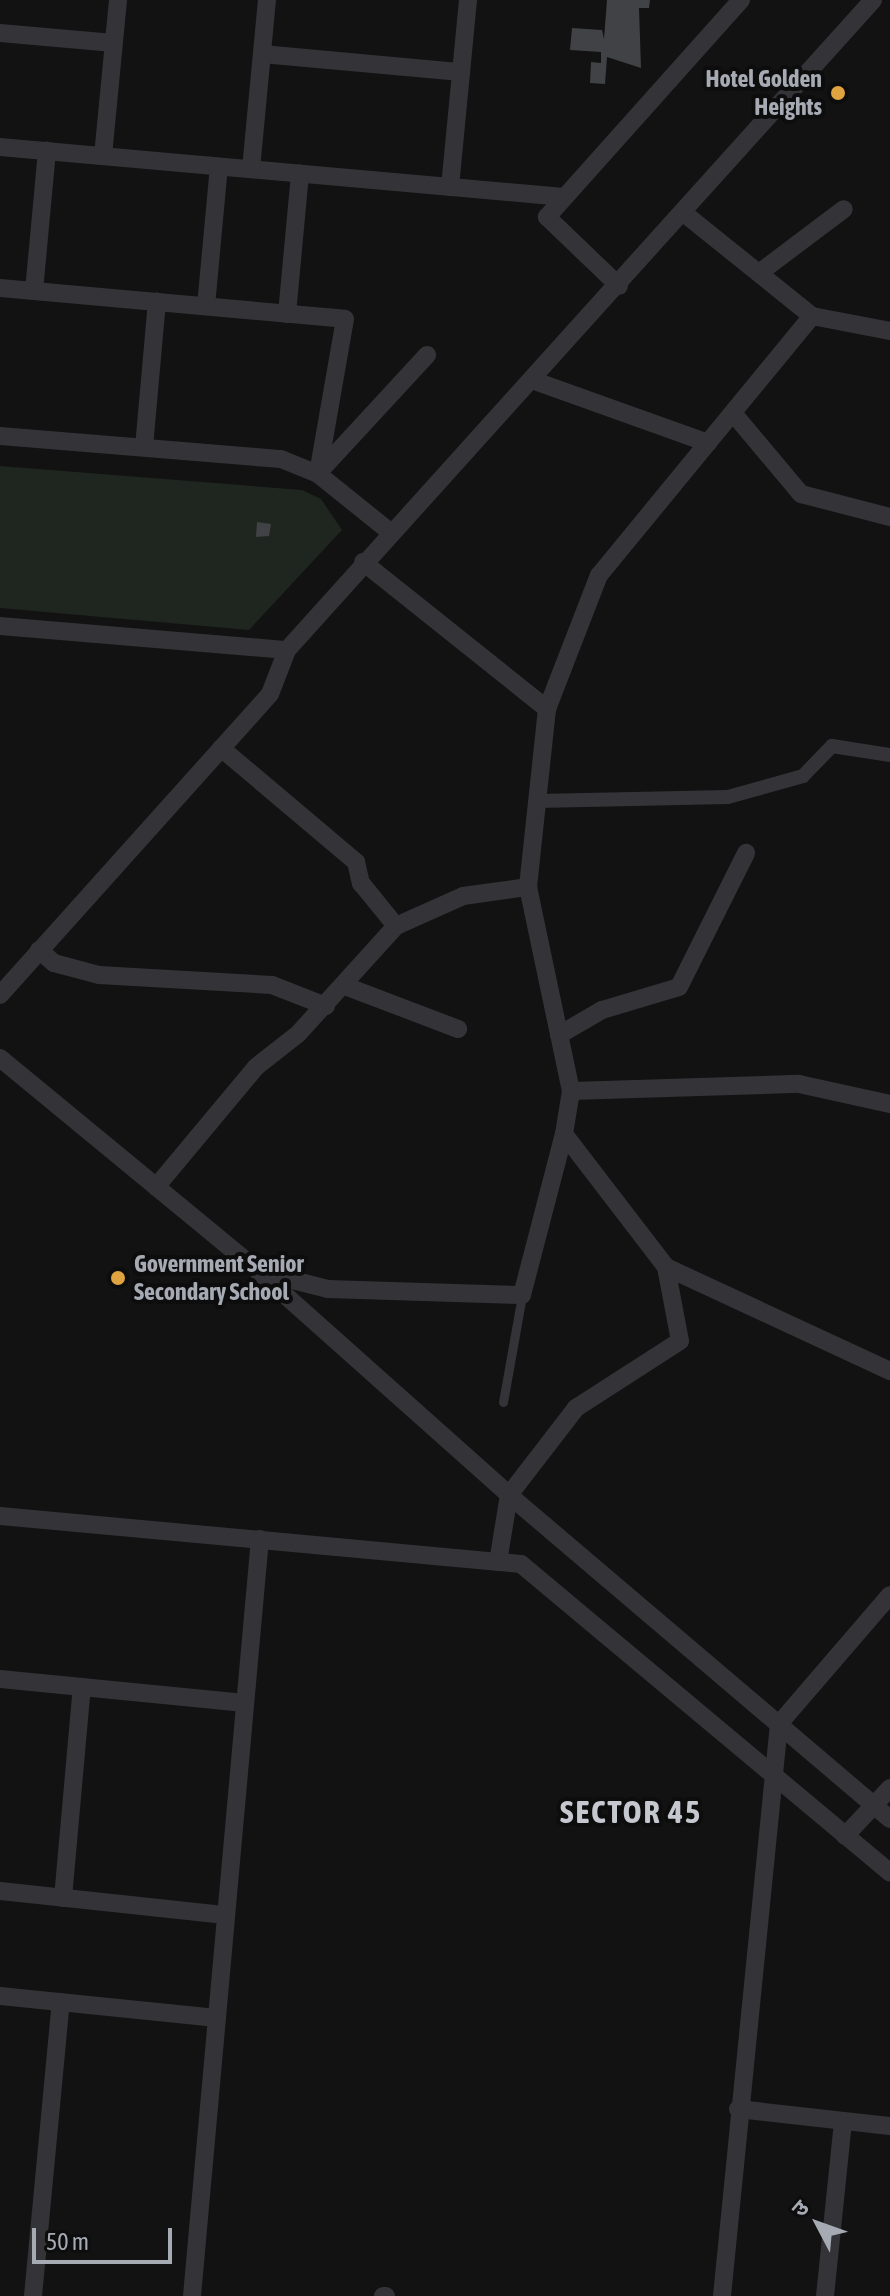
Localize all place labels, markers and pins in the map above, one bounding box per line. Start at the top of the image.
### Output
place label: Hotel Golden Heights [706,65,822,121]
marker: Hotel Golden Heights [829,84,847,102]
place label: Government Senior Secondary School [134,1250,304,1306]
marker: Government Senior Secondary School [109,1269,127,1287]

